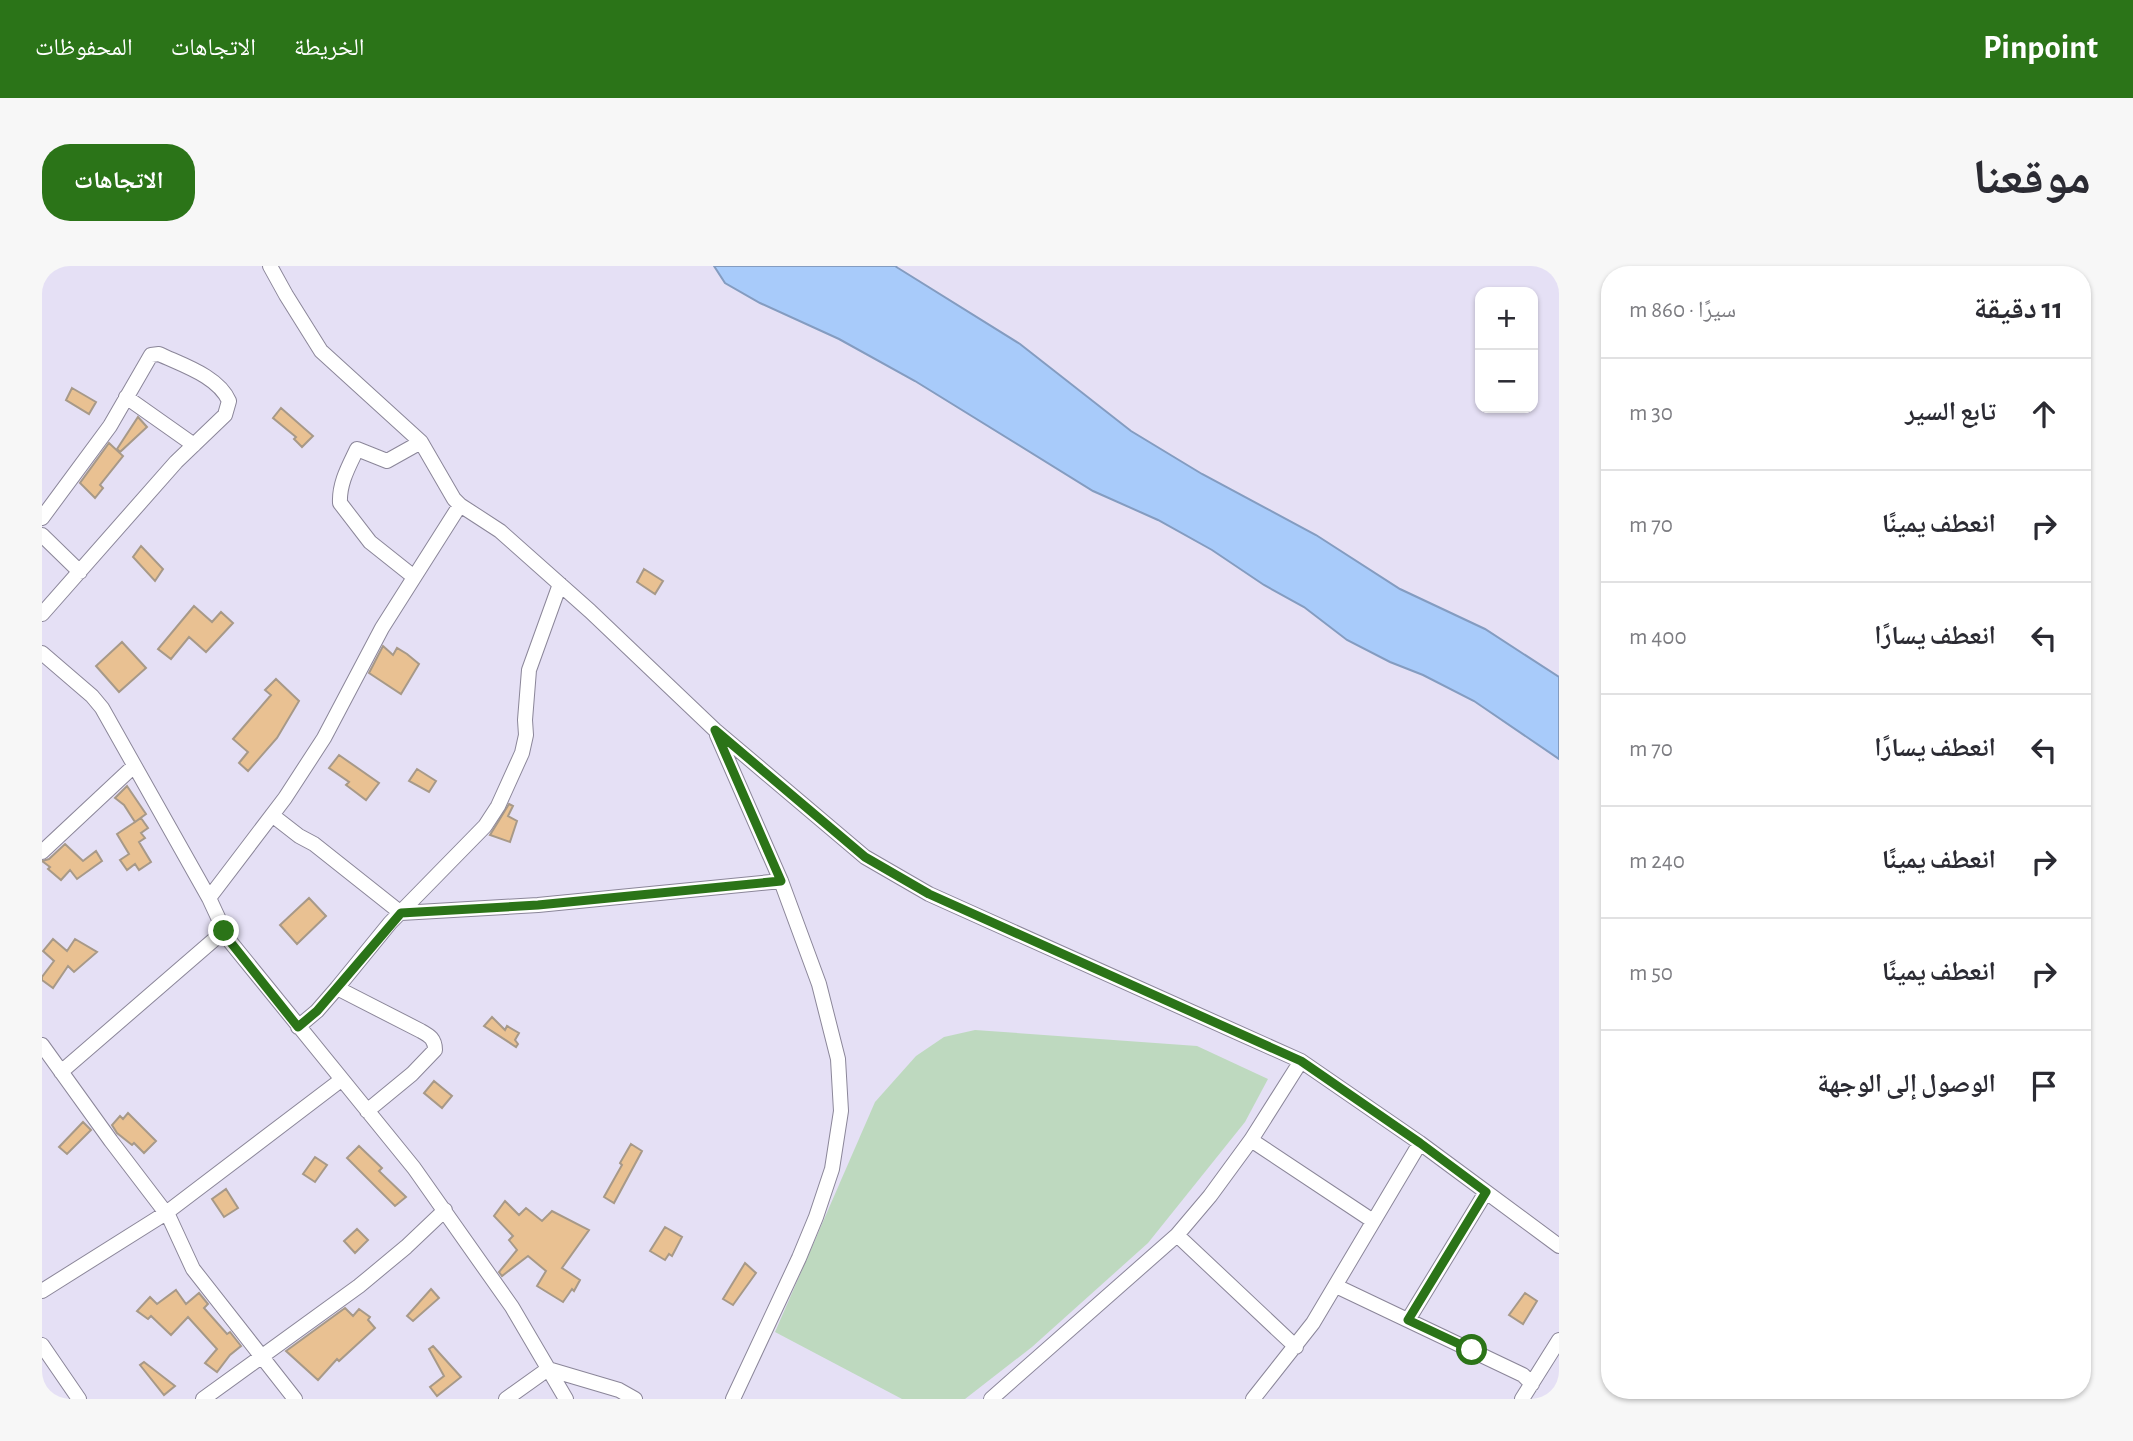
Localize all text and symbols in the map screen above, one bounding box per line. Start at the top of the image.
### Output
text: Pinpoint [1983,32,2098,65]
text: المحفوظات [35,36,133,60]
text: الاتجاهات [171,36,256,60]
text: الخريطة [294,36,365,60]
button: الاتجاهات [42,144,195,221]
text: موقعنا [1973,154,2091,203]
map controls [1475,287,1538,413]
button: + [1475,287,1538,350]
text: 11 دقيقة [1974,294,2063,324]
text: سيرًا · 860 m [1629,299,1736,322]
button: − [1475,350,1538,413]
icon: ahead [2025,395,2063,433]
text: تابع السير [1905,399,1996,425]
text: 30 m [1629,402,1673,425]
icon: right [2025,507,2063,545]
text: انعطف يمينًا [1882,511,1996,537]
text: 70 m [1629,514,1673,537]
icon: left [2025,619,2063,657]
text: انعطف يسارًا [1874,623,1996,649]
text: 400 m [1629,626,1687,649]
icon: left [2025,731,2063,769]
text: انعطف يسارًا [1874,735,1996,761]
text: 70 m [1629,738,1673,761]
icon: right [2025,843,2063,881]
text: انعطف يمينًا [1882,847,1996,873]
text: 240 m [1629,850,1685,873]
route end [208,915,239,946]
icon: right [2025,955,2063,993]
text: انعطف يمينًا [1882,959,1996,985]
text: 50 m [1629,962,1673,985]
icon: arrive [2025,1067,2063,1105]
text: الوصول إلى الوجهة [1817,1071,1996,1097]
route start [1456,1334,1487,1365]

